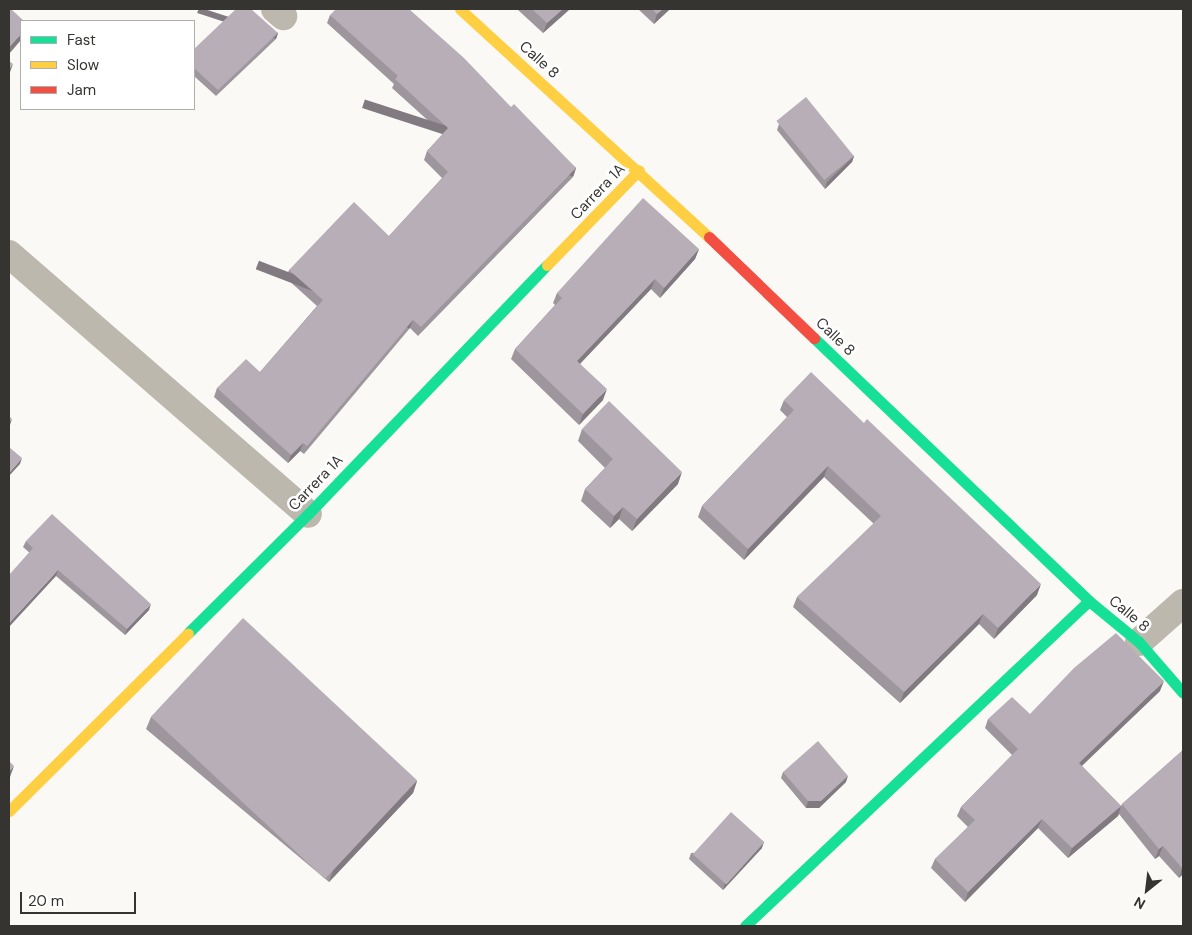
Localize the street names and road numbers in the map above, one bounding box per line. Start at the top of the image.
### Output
street label: Calle 8 [515,38,563,82]
street label: Carrera 1A [567,160,629,224]
street label: Calle 8 [812,314,858,360]
street label: Carrera 1A [285,451,347,515]
street label: Calle 8 [1105,592,1153,636]

